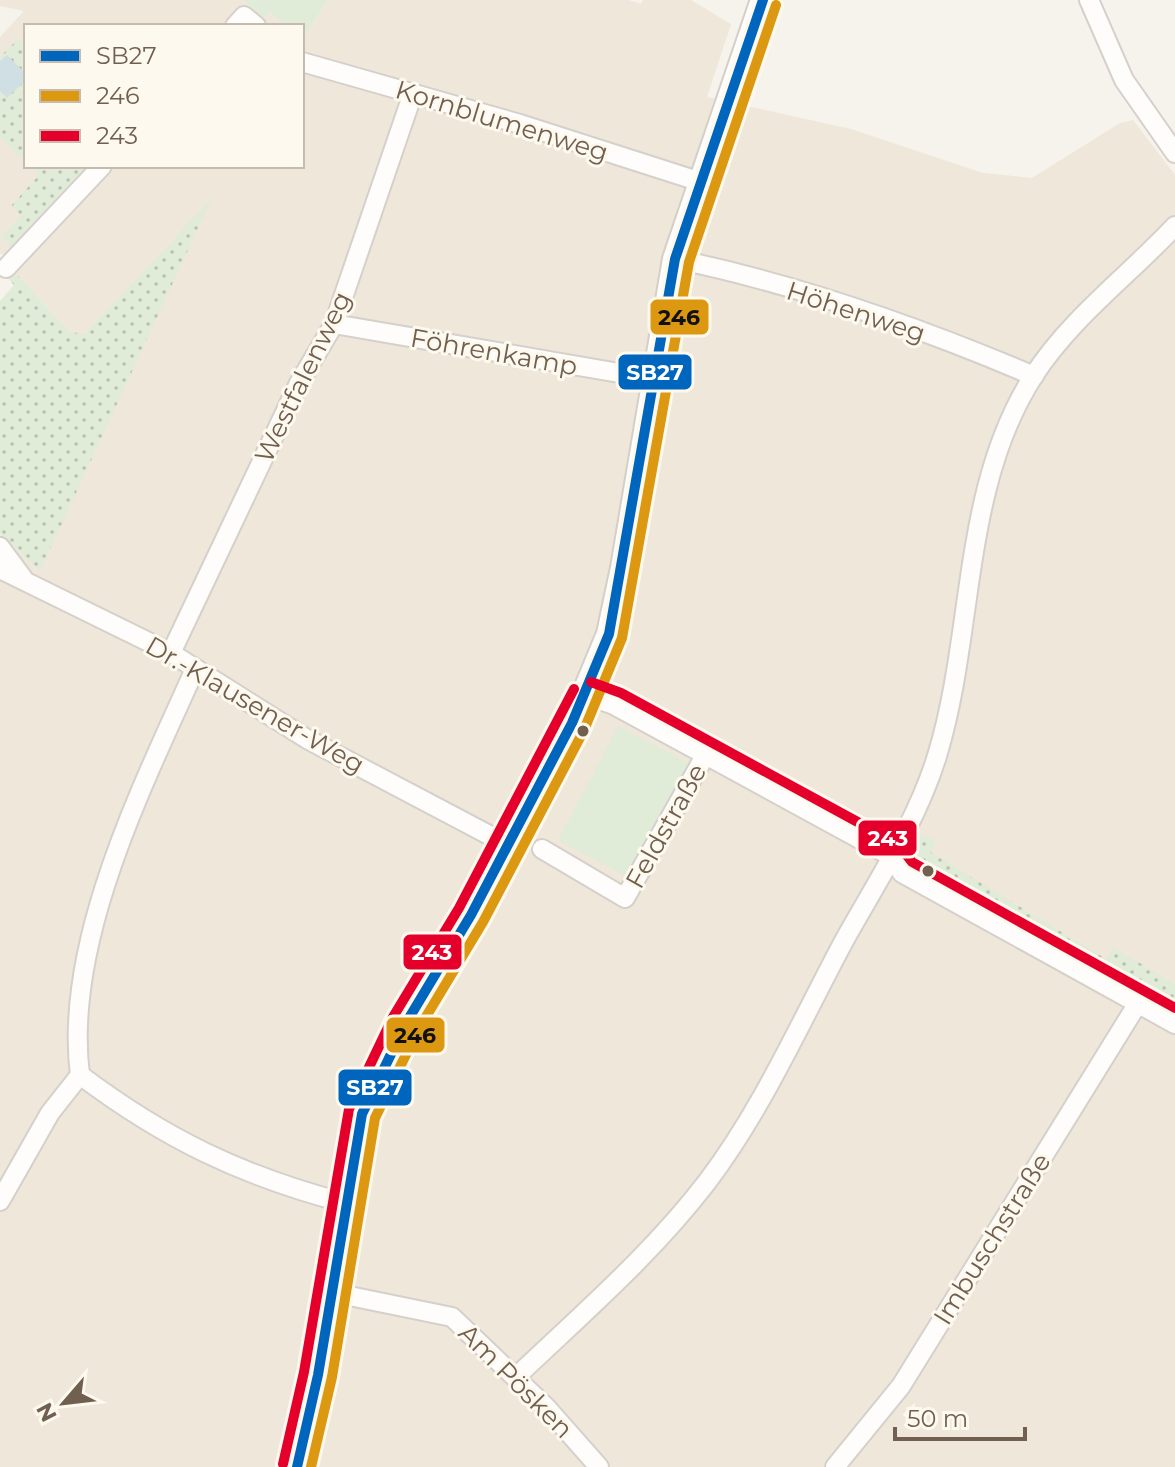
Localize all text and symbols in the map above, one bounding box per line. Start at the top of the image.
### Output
legend [24,24,304,168]
text: SB27 [96,41,157,70]
street label: Kornblumenweg [392,73,612,169]
text: 246 [96,81,140,110]
text: 243 [96,121,138,150]
street label: Höhenweg [783,275,929,349]
street label: Westfalenweg [248,286,358,468]
line badge: 246 [649,298,710,336]
text: 246 [658,304,700,331]
street label: Föhrenkamp [408,322,580,382]
line badge: SB27 [617,353,693,391]
text: SB27 [626,359,684,386]
street label: Dr.-Klausener-Weg [140,629,370,781]
unlabelled marker [575,723,591,739]
street label: Feldstraße [619,758,713,894]
line badge: 243 [857,819,918,857]
text: 243 [868,825,908,852]
unlabelled marker [920,863,936,879]
line badge: 243 [402,933,463,971]
text: 243 [412,939,452,966]
line badge: 246 [385,1016,446,1054]
text: 246 [394,1022,436,1049]
line badge: SB27 [337,1068,413,1107]
text: SB27 [346,1074,404,1101]
street label: Imbuschstraße [926,1147,1058,1331]
street label: Am Pösken [452,1317,580,1445]
north arrow [24,1363,104,1443]
scale bar [895,1391,1025,1441]
text: N [31,1398,63,1426]
text: 50 m [907,1404,968,1433]

